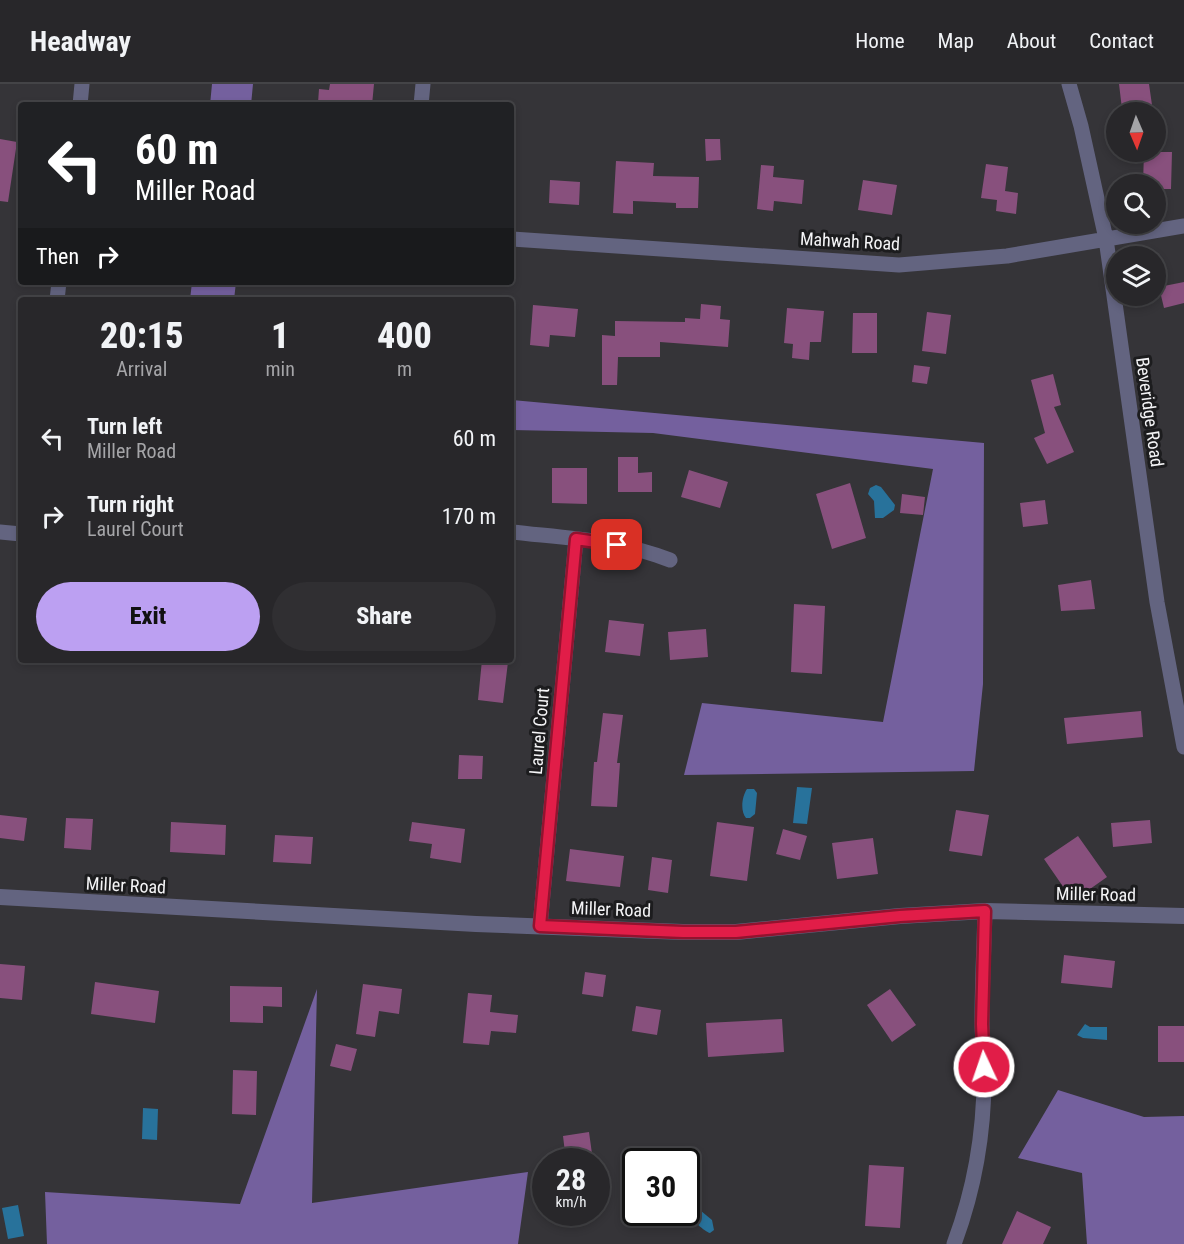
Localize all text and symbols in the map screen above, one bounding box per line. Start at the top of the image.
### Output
text: Headway [30,25,131,58]
text: Home [855,29,905,53]
text: Map [938,29,974,53]
text: About [1007,29,1056,53]
text: Contact [1089,29,1154,53]
north arrow [1106,102,1166,162]
map controls [1106,102,1166,306]
text: 60 m [135,125,218,174]
icon: left [36,126,114,204]
button: search [1106,174,1166,234]
text: Miller Road [135,175,255,207]
street label: Mahwah Road [799,228,901,254]
icon: right [91,240,124,273]
text: Then [36,244,79,269]
button: layers [1106,246,1166,306]
text: 20:15 [100,315,183,357]
text: 1 [271,315,289,357]
text: 400 [377,315,432,357]
street label: Beveridge Road [1132,356,1168,468]
text: Arrival [116,357,167,381]
text: min [266,357,295,381]
text: m [397,357,412,381]
text: Turn left [87,414,162,439]
icon: left [36,422,69,455]
text: 60 m [453,426,496,451]
text: Miller Road [87,439,176,463]
text: Turn right [87,492,174,517]
icon: right [36,500,69,533]
text: 170 m [442,504,496,529]
text: Laurel Court [87,517,184,541]
pin [591,519,642,570]
icon: arrive [600,528,633,561]
button: Exit [36,582,260,651]
button: Share [272,582,496,651]
street label: Laurel Court [525,687,553,775]
street label: Miller Road [85,872,167,898]
street label: Miller Road [1056,883,1136,905]
street label: Miller Road [571,897,651,921]
position arrow [952,1035,1016,1099]
speed limit sign: 30 [622,1148,700,1226]
text: 28 [556,1162,586,1197]
text: km/h [556,1193,586,1211]

